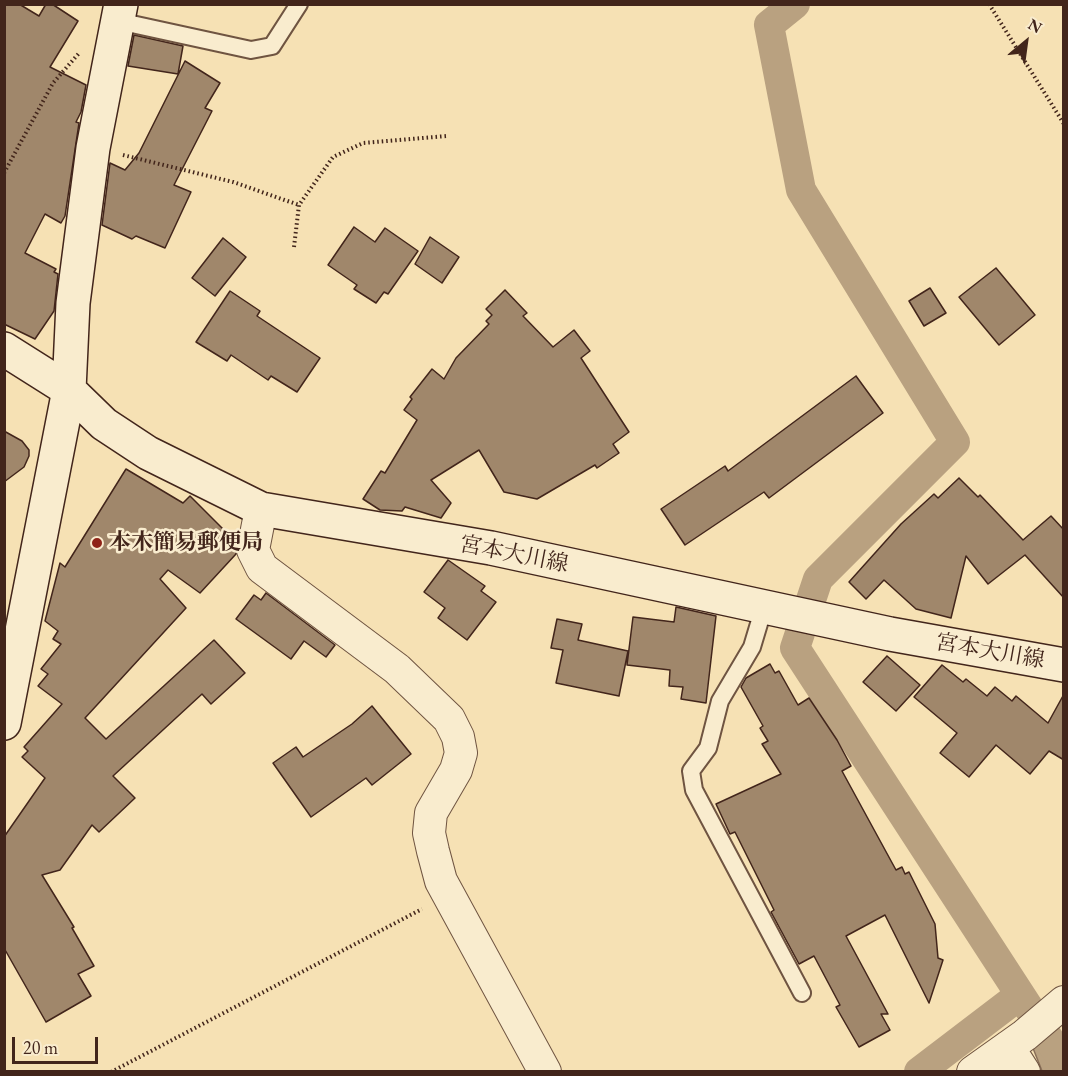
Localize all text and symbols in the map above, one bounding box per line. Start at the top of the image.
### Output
north arrow [996,12,1056,72]
text: N [1024,13,1046,38]
place label: 本木簡易郵便局 [109,530,263,556]
street label: 宮本大川線 [457,532,571,578]
marker: 本木簡易郵便局 [90,536,104,550]
street label: 宮本大川線 [934,629,1046,675]
scale bar [15,1025,100,1063]
text: 20 m [23,1036,58,1059]

